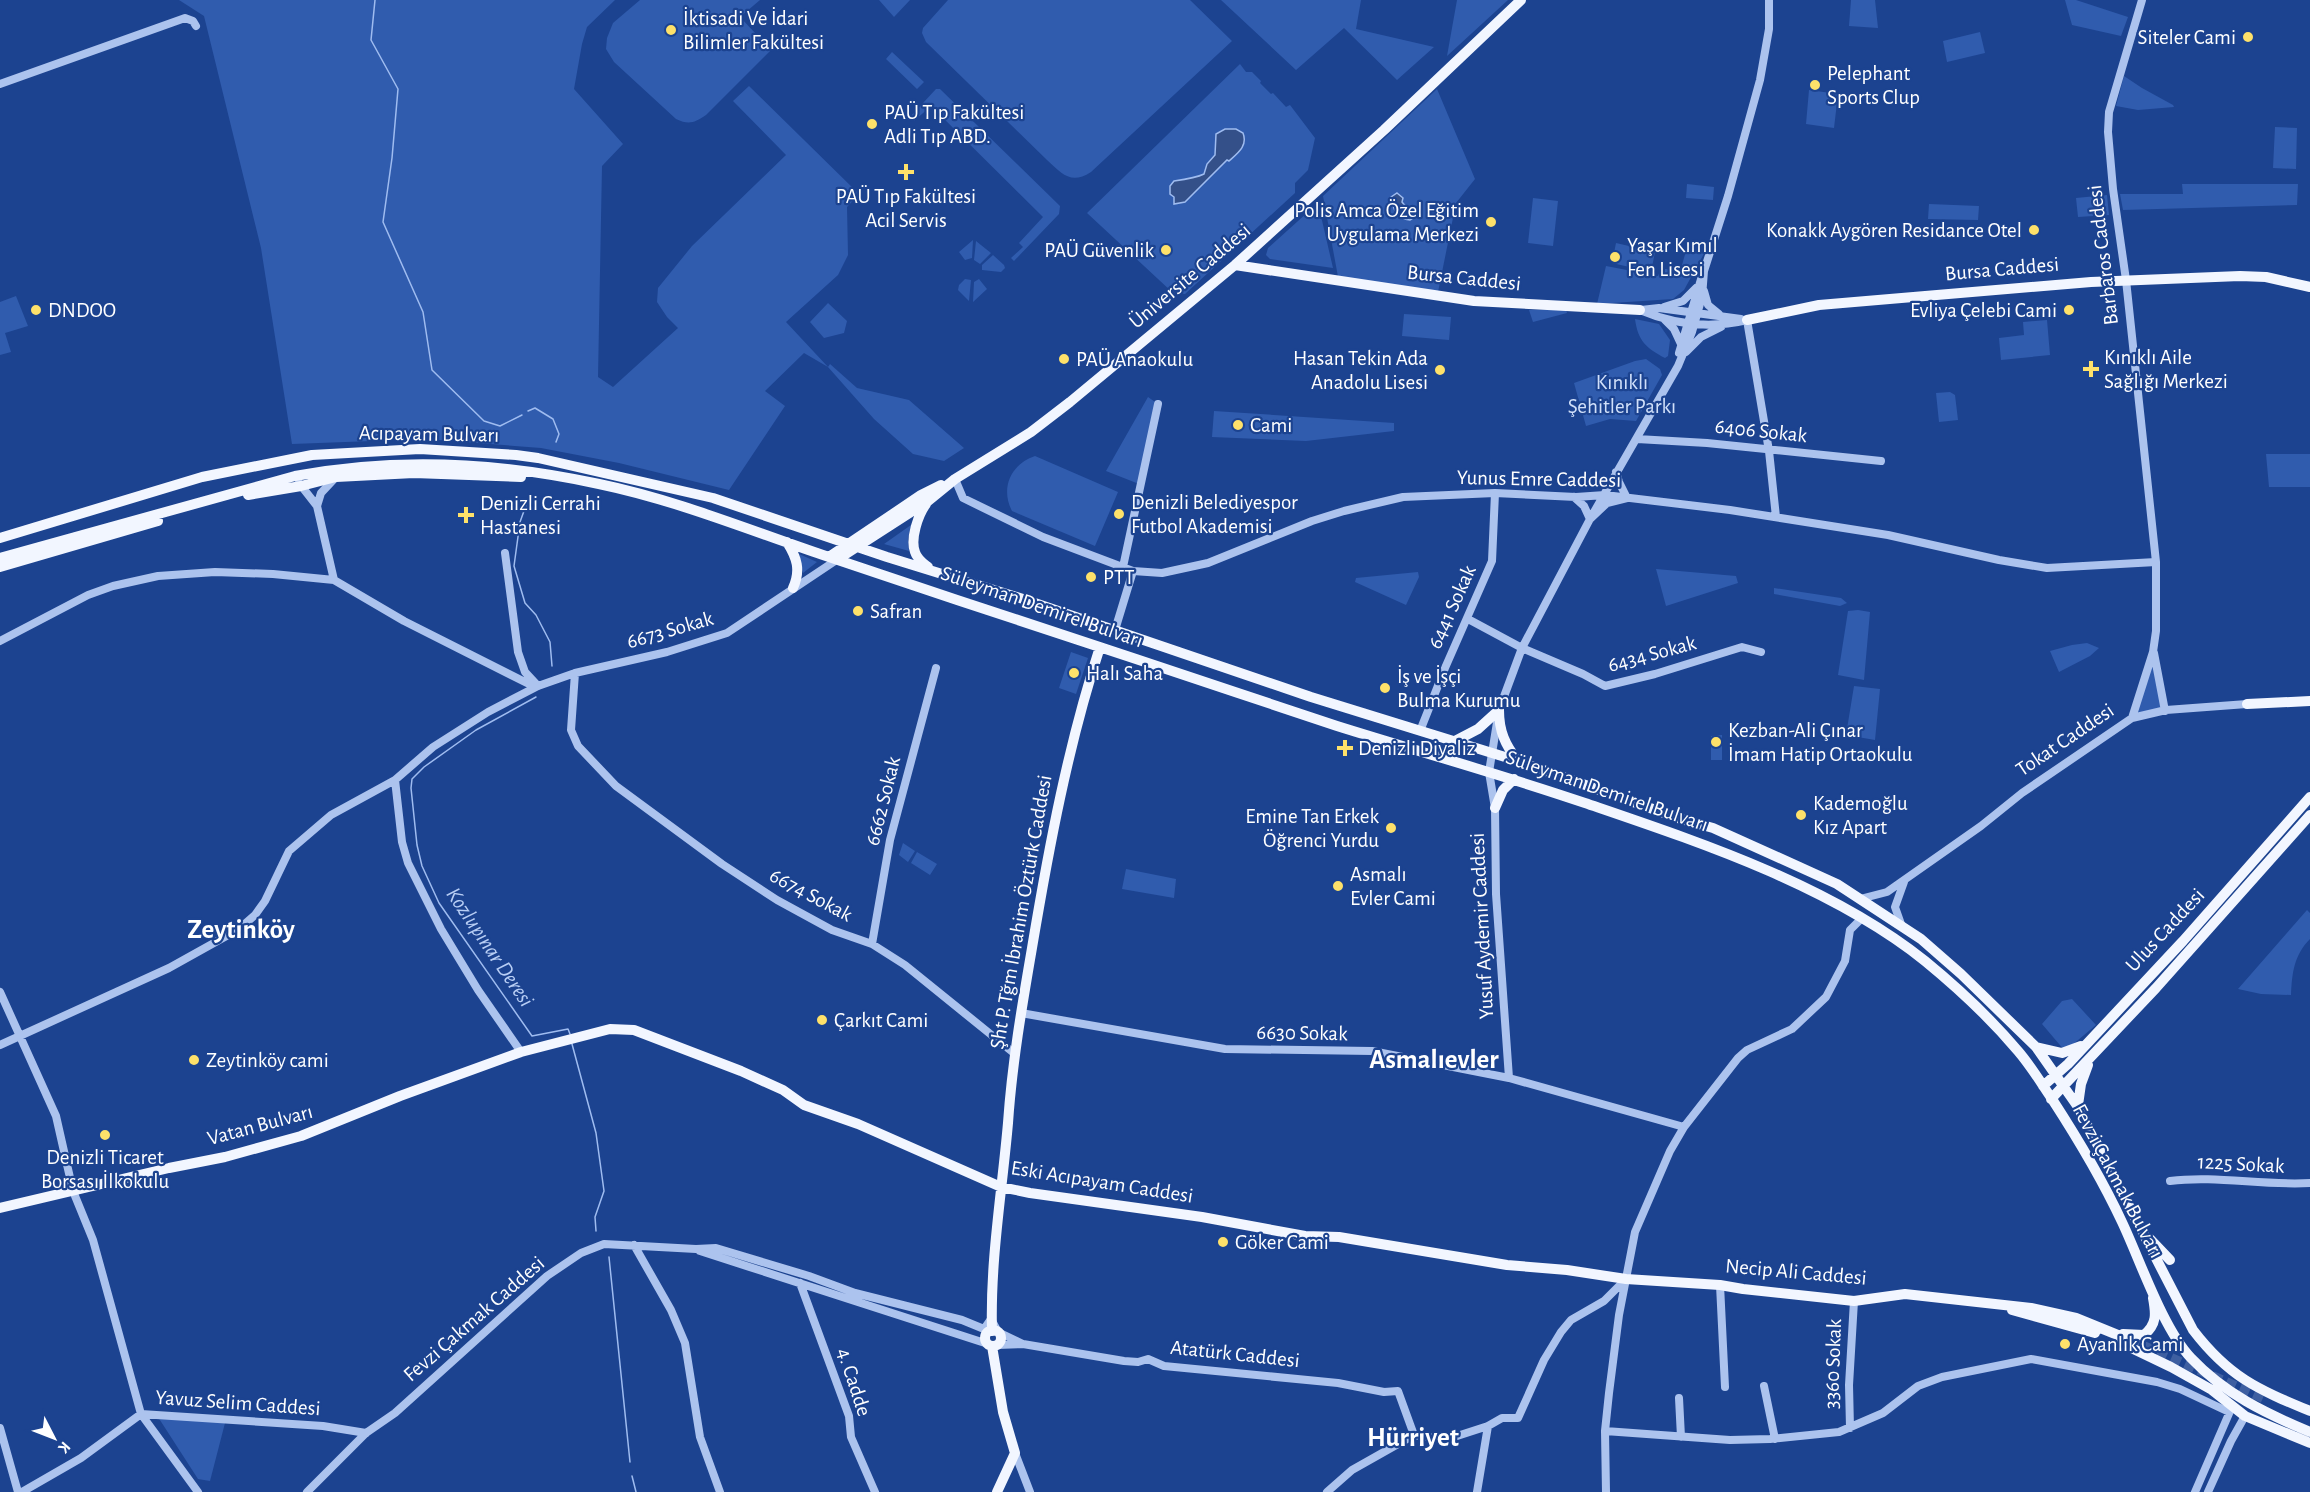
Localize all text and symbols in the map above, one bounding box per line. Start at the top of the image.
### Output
place label: İktisadi Ve İdari Bilimler Fakültesi [683,7,824,53]
marker: İktisadi Ve İdari Bilimler Fakültesi [664,23,678,37]
place label: Siteler Cami [2138,27,2236,48]
marker: Siteler Cami [2241,30,2255,44]
place label: Pelephant Sports Clup [1827,63,1920,108]
marker: Pelephant Sports Clup [1808,78,1822,92]
place label: PAÜ Tıp Fakültesi Adli Tıp ABD. [884,101,1024,147]
marker: PAÜ Tıp Fakültesi Adli Tıp ABD. [865,117,879,131]
marker: PAÜ Tıp Fakültesi Acil Servis [897,163,915,181]
street label: Barbaros Caddesi [2084,184,2122,326]
place label: PAÜ Tıp Fakültesi Acil Servis [836,185,976,231]
place label: Polis Amca Özel Eğitim Uygulama Merkezi [1294,199,1479,245]
marker: Polis Amca Özel Eğitim Uygulama Merkezi [1484,215,1498,229]
street label: Üniversite Caddesi [1125,219,1255,333]
place label: Konakk Aygören Residance Otel [1766,220,2022,241]
marker: Konakk Aygören Residance Otel [2027,223,2041,237]
place label: Yaşar Kımıl Fen Lisesi [1627,235,1718,280]
place label: PAÜ Güvenlik [1044,239,1154,261]
marker: PAÜ Güvenlik [1159,243,1173,257]
marker: Yaşar Kımıl Fen Lisesi [1608,250,1622,264]
street label: Bursa Caddesi [1944,254,2060,284]
street label: Bursa Caddesi [1406,262,1522,294]
place label: DNDOO [48,300,116,321]
place label: Evliya Çelebi Cami [1910,300,2057,321]
marker: DNDOO [29,303,43,317]
marker: Evliya Çelebi Cami [2062,303,2076,317]
place label: Kınıklı Aile Sağlığı Merkezi [2104,347,2228,392]
place label: PAÜ Anaokulu [1076,348,1193,370]
place label: Hasan Tekin Ada Anadolu Lisesi [1293,348,1428,393]
marker: PAÜ Anaokulu [1057,352,1071,366]
marker: Kınıklı Aile Sağlığı Merkezi [2082,360,2100,378]
marker: Hasan Tekin Ada Anadolu Lisesi [1433,363,1447,377]
park label: Kınıklı Şehitler Parkı [1568,372,1676,417]
place label: Cami [1250,415,1292,436]
street label: 6406 Sokak [1714,416,1809,446]
marker: Cami [1231,418,1245,432]
street label: Acıpayam Bulvarı [359,422,499,446]
street label: Yunus Emre Caddesi [1457,467,1621,491]
place label: Denizli Belediyespor Futbol Akademisi [1131,492,1298,537]
place label: Denizli Cerrahi Hastanesi [480,493,601,538]
marker: Denizli Cerrahi Hastanesi [457,506,475,524]
marker: Denizli Belediyespor Futbol Akademisi [1112,507,1126,521]
street label: 6441 Sokak [1424,562,1480,652]
street label: Süleyman Demirel Bulvarı [938,563,1146,651]
place label: PTT [1103,567,1134,588]
marker: PTT [1084,570,1098,584]
place label: Safran [870,601,922,622]
marker: Safran [851,604,865,618]
street label: 6673 Sokak [624,608,716,652]
street label: 6434 Sokak [1606,632,1699,676]
place label: Halı Saha [1086,663,1163,684]
place label: İş ve İşçi Bulma Kurumu [1397,665,1521,711]
marker: Halı Saha [1067,666,1081,680]
marker: İş ve İşçi Bulma Kurumu [1378,681,1392,695]
street label: Tokat Caddesi [2012,700,2118,780]
place label: Kezban-Ali Çınar İmam Hatip Ortaokulu [1728,720,1913,765]
marker: Kezban-Ali Çınar İmam Hatip Ortaokulu [1709,735,1723,749]
place label: Denizli Diyaliz [1358,738,1475,759]
marker: Denizli Diyaliz [1336,739,1354,757]
street label: Süleyman Demirel Bulvarı [1503,747,1711,835]
street label: 6662 Sokak [862,754,904,848]
street label: Şht P. Tğm İbrahim Öztürk Caddesi [986,773,1055,1051]
place label: Kademoğlu Kız Apart [1813,793,1908,838]
place label: Emine Tan Erkek Öğrenci Yurdu [1245,806,1379,851]
marker: Kademoğlu Kız Apart [1794,808,1808,822]
marker: Emine Tan Erkek Öğrenci Yurdu [1384,821,1398,835]
street label: Yusuf Aydemir Caddesi [1467,832,1497,1020]
place label: Asmalı Evler Cami [1350,864,1436,909]
street label: 6674 Sokak [766,865,856,926]
marker: Asmalı Evler Cami [1331,879,1345,893]
water label: Kozlupınar Deresi [441,884,538,1011]
street label: Ulus Caddesi [2121,884,2209,976]
district label: Zeytinköy [187,916,296,944]
place label: Çarkıt Cami [834,1010,928,1031]
marker: Çarkıt Cami [815,1013,829,1027]
street label: 6630 Sokak [1256,1022,1348,1044]
district label: Asmalıevler [1369,1046,1499,1073]
place label: Zeytinköy cami [206,1050,329,1071]
marker: Zeytinköy cami [187,1053,201,1067]
street label: Vatan Bulvarı [205,1101,315,1149]
street label: Fevzi Çakmak Bulvarı [2069,1101,2167,1261]
marker: Denizli Ticaret Borsası İlkokulu [98,1128,112,1142]
place label: Denizli Ticaret Borsası İlkokulu [41,1147,169,1192]
street label: 1225 Sokak [2197,1151,2285,1177]
street label: Eski Acıpayam Caddesi [1009,1157,1195,1207]
place label: Göker Cami [1235,1232,1329,1253]
marker: Göker Cami [1216,1235,1230,1249]
street label: Fevzi Çakmak Caddesi [400,1252,548,1386]
street label: Necip Ali Caddesi [1725,1255,1867,1289]
street label: 3360 Sokak [1821,1318,1845,1409]
place label: Ayanlık Cami [2077,1334,2183,1355]
street label: Atatürk Caddesi [1169,1337,1301,1371]
marker: Ayanlık Cami [2058,1337,2072,1351]
street label: 4. Cadde [833,1345,875,1419]
street label: Yavuz Selim Caddesi [155,1387,321,1419]
north arrow [24,1408,84,1468]
district label: Hürriyet [1367,1424,1459,1452]
text: K [55,1439,73,1457]

